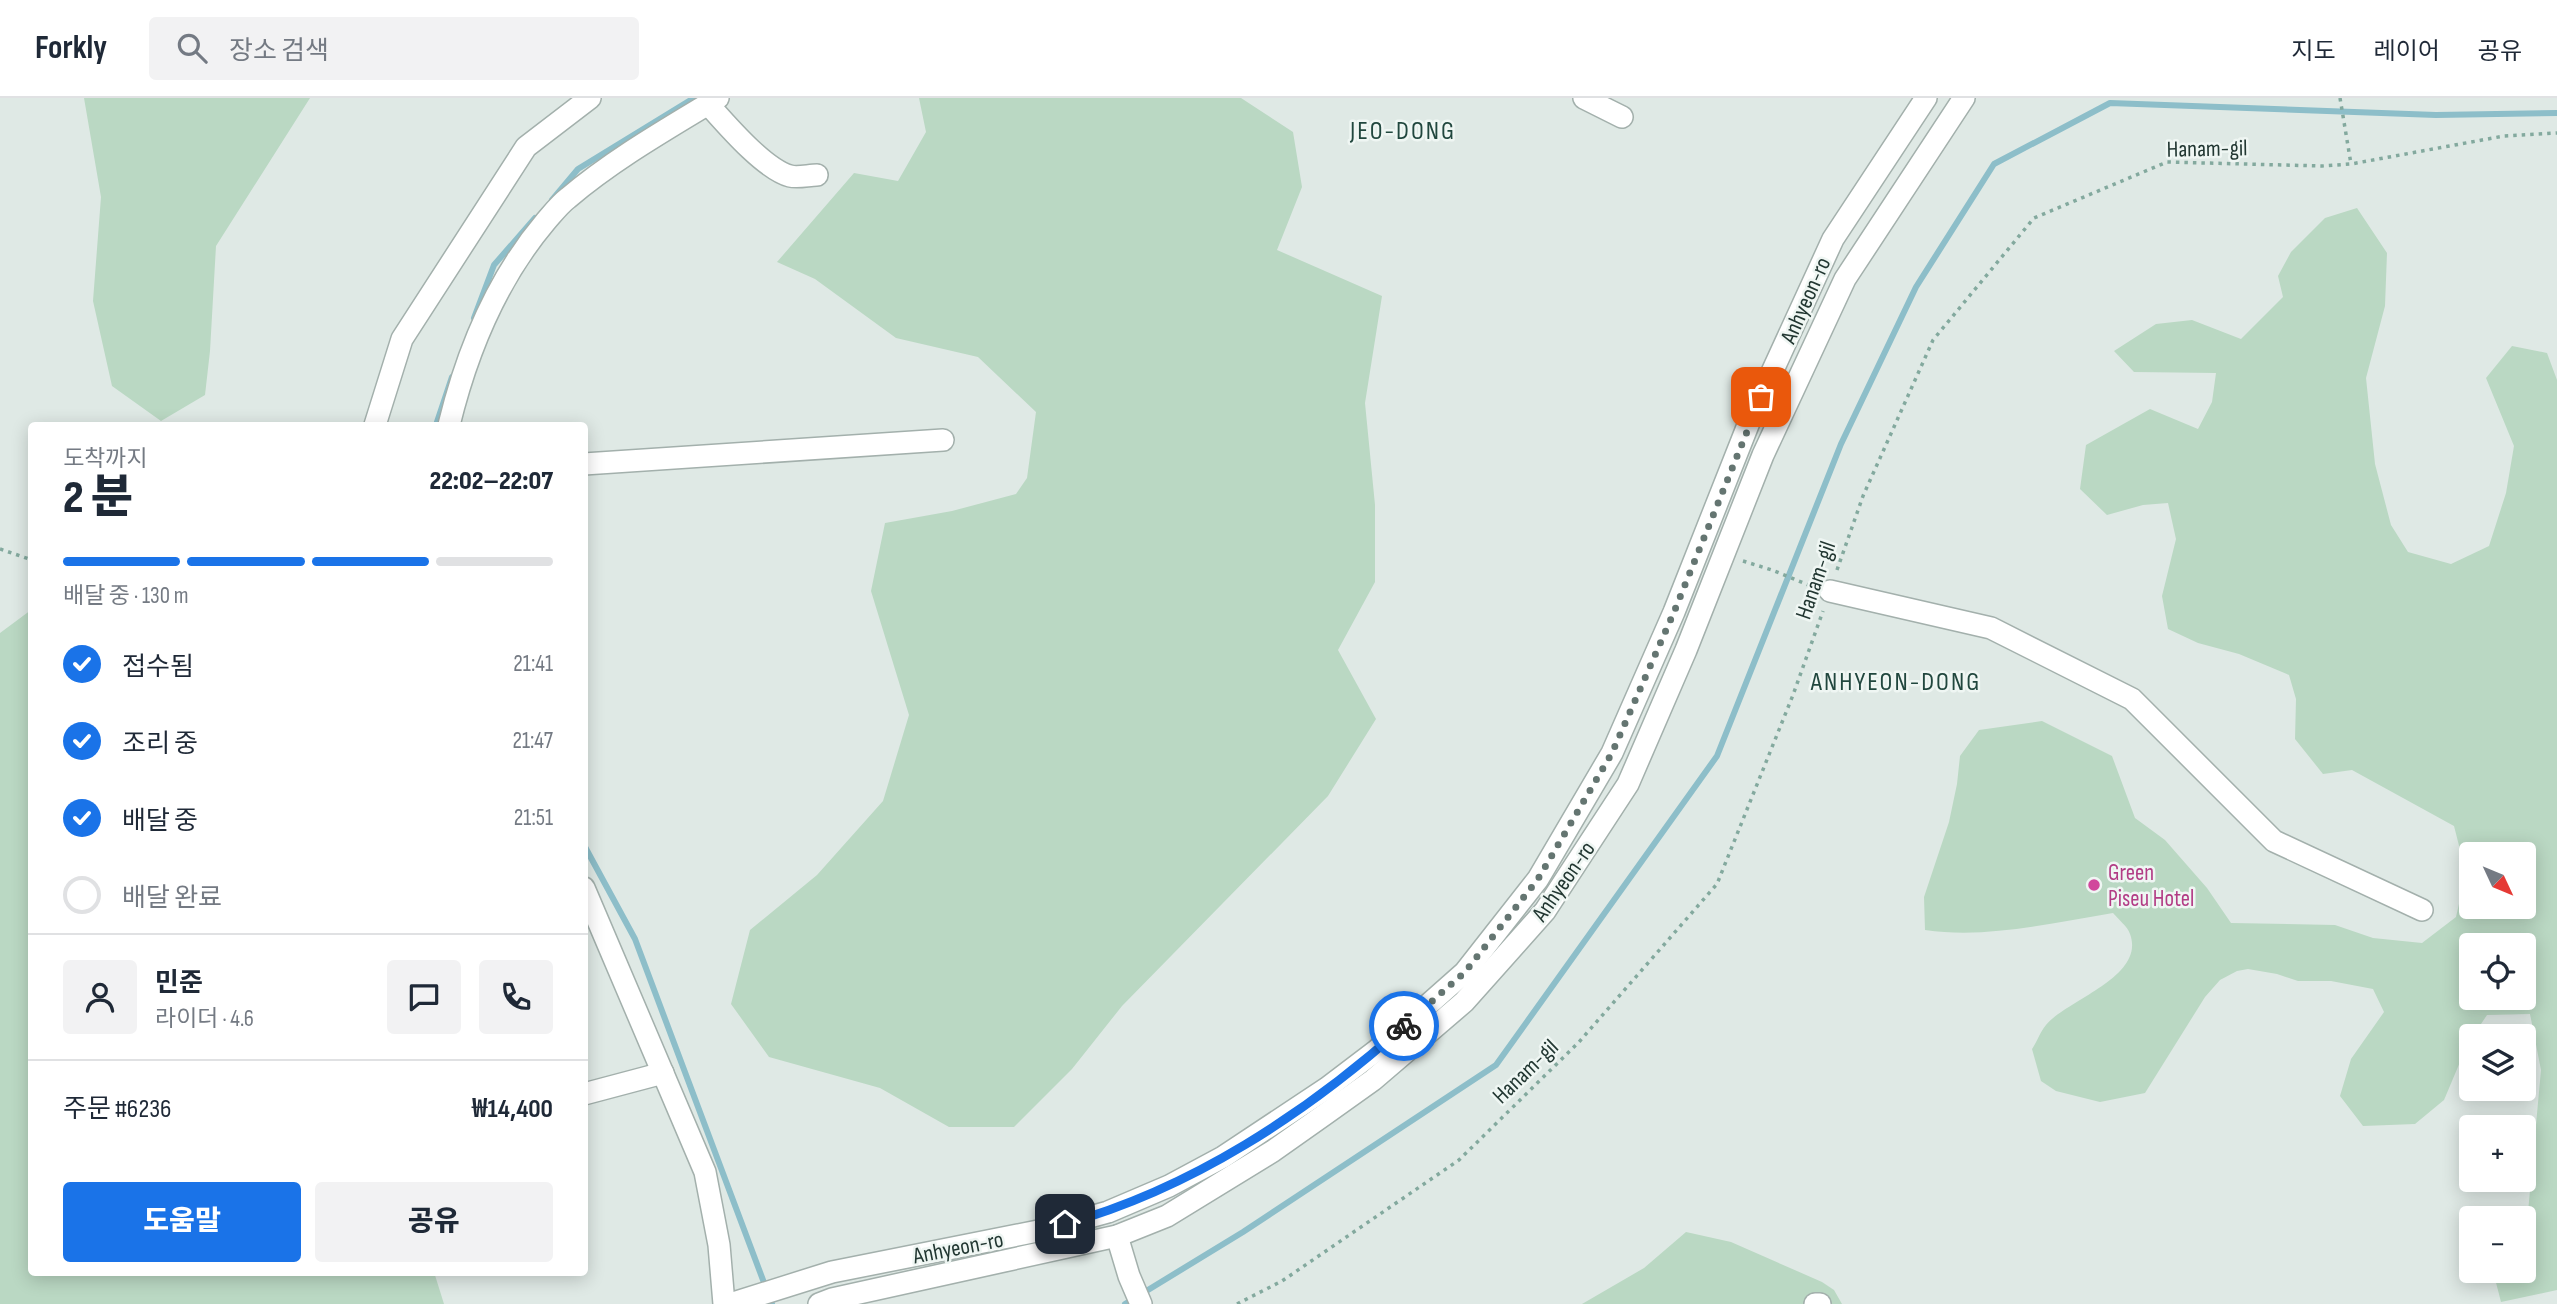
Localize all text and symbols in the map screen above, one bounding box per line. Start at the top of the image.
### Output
search box [149,17,639,80]
text: Forkly [35,28,107,68]
icon: search [173,29,211,67]
text: 장소 검색 [229,36,329,67]
text: 지도 [2291,37,2336,66]
text: 레이어 [2374,37,2440,66]
text: 공유 [2478,37,2522,66]
district label: JEO-DONG [1349,116,1456,147]
street label: Hanam-gil [2166,134,2248,164]
street label: Anhyeon-ro [1774,253,1837,349]
pin [1731,367,1791,427]
icon: bag [1742,378,1780,416]
text: 도착까지 [63,445,148,473]
text: 22:02–22:07 [430,466,553,497]
text: 2 분 [63,471,133,526]
street label: Hanam-gil [1790,538,1842,623]
text: 배달 중 · 130 m [63,582,188,610]
icon: check [63,645,101,683]
text: 21:41 [513,650,553,678]
text: 접수됨 [122,652,194,683]
district label: ANHYEON-DONG [1810,667,1981,698]
icon: check [63,722,101,760]
text: 21:47 [512,727,553,755]
text: 조리 중 [122,729,198,760]
icon: check [63,799,101,837]
text: 21:51 [514,804,553,832]
text: 배달 중 [122,806,198,837]
street label: Anhyeon-ro [1526,836,1602,928]
north arrow [2459,842,2536,919]
map controls [2459,842,2536,1283]
place label: Green Piseu Hotel [2108,859,2194,913]
marker: Green Piseu Hotel [2086,877,2102,893]
text: 배달 완료 [122,883,222,914]
button: locate [2459,933,2536,1010]
button: person [63,960,137,1034]
button: chat [387,960,461,1034]
button: phone [479,960,553,1034]
text: 민준 [155,968,203,999]
courier [1369,991,1439,1061]
text: 라이더 · 4.6 [155,1005,254,1033]
icon: bike [1385,1007,1423,1045]
button: layers [2459,1024,2536,1101]
street label: Hanam-gil [1487,1034,1564,1110]
text: 주문 #6236 [63,1094,171,1125]
text: ₩14,400 [472,1094,553,1125]
button: + [2459,1115,2536,1192]
button: 도움말 [63,1182,301,1262]
button: 공유 [315,1182,553,1262]
pin [1035,1194,1095,1254]
icon: home [1046,1205,1084,1243]
button: − [2459,1206,2536,1283]
street label: Anhyeon-ro [910,1226,1006,1271]

